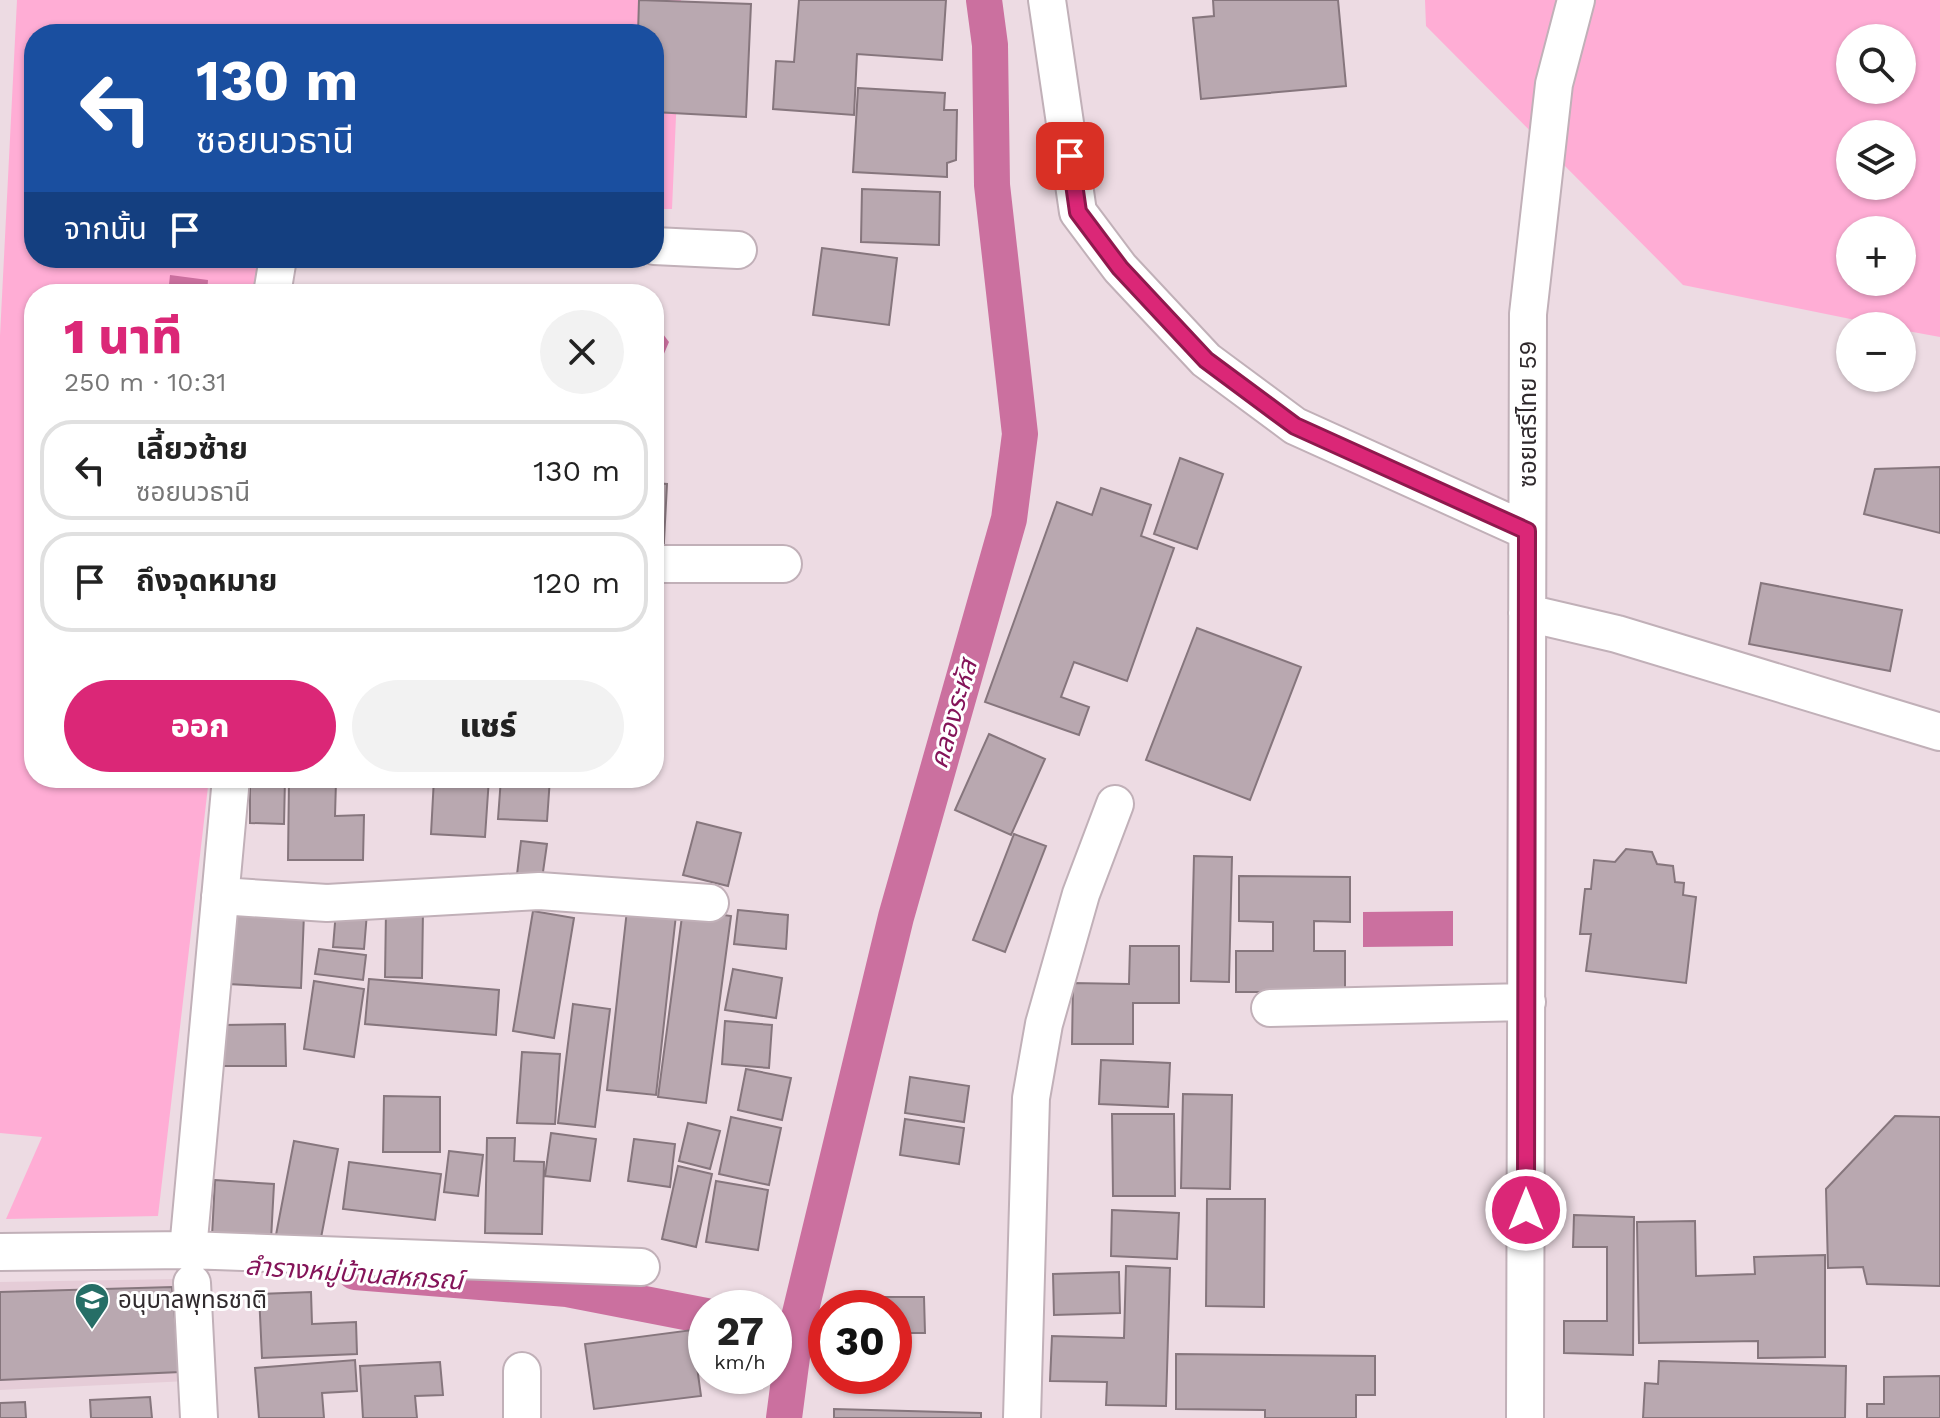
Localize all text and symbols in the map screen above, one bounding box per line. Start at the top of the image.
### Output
map controls [1836,24,1916,392]
button: search [1836,24,1916,104]
text: 130 m [196,48,358,114]
icon: left [64,56,168,160]
text: ซอยนวธานี [196,120,354,162]
button: layers [1836,120,1916,200]
pin [1036,122,1104,190]
icon: arrive [1048,134,1092,178]
icon: arrive [163,208,207,252]
text: จากนั้น [64,211,147,246]
button: + [1836,216,1916,296]
text: 1 นาที [64,308,182,365]
button: close [540,310,624,394]
button: − [1836,312,1916,392]
street label: ซอยเสรีไทย 59 [1514,341,1542,487]
text: 250 m · 10:31 [64,367,227,397]
text: เลี้ยวซ้าย [136,431,248,466]
icon: left [68,448,112,492]
text: 130 m [533,453,620,488]
text: ซอยนวธานี [136,477,250,507]
icon: arrive [68,560,112,604]
text: ถึงจุดหมาย [136,563,277,598]
text: 120 m [533,565,620,600]
water label: คลองระหัส [923,653,984,772]
button: ออก [64,680,336,772]
button: แชร์ [352,680,624,772]
position arrow [1484,1168,1568,1252]
water label: ลำรางหมู่บ้านสหกรณ์ [244,1250,469,1297]
school or university icon: อนุบาลพุทธชาติ [73,1281,111,1331]
place label: อนุบาลพุทธชาติ [118,1286,267,1315]
speed limit sign: 30 [808,1290,912,1394]
text: 27 [716,1308,764,1355]
text: km/h [714,1350,766,1374]

